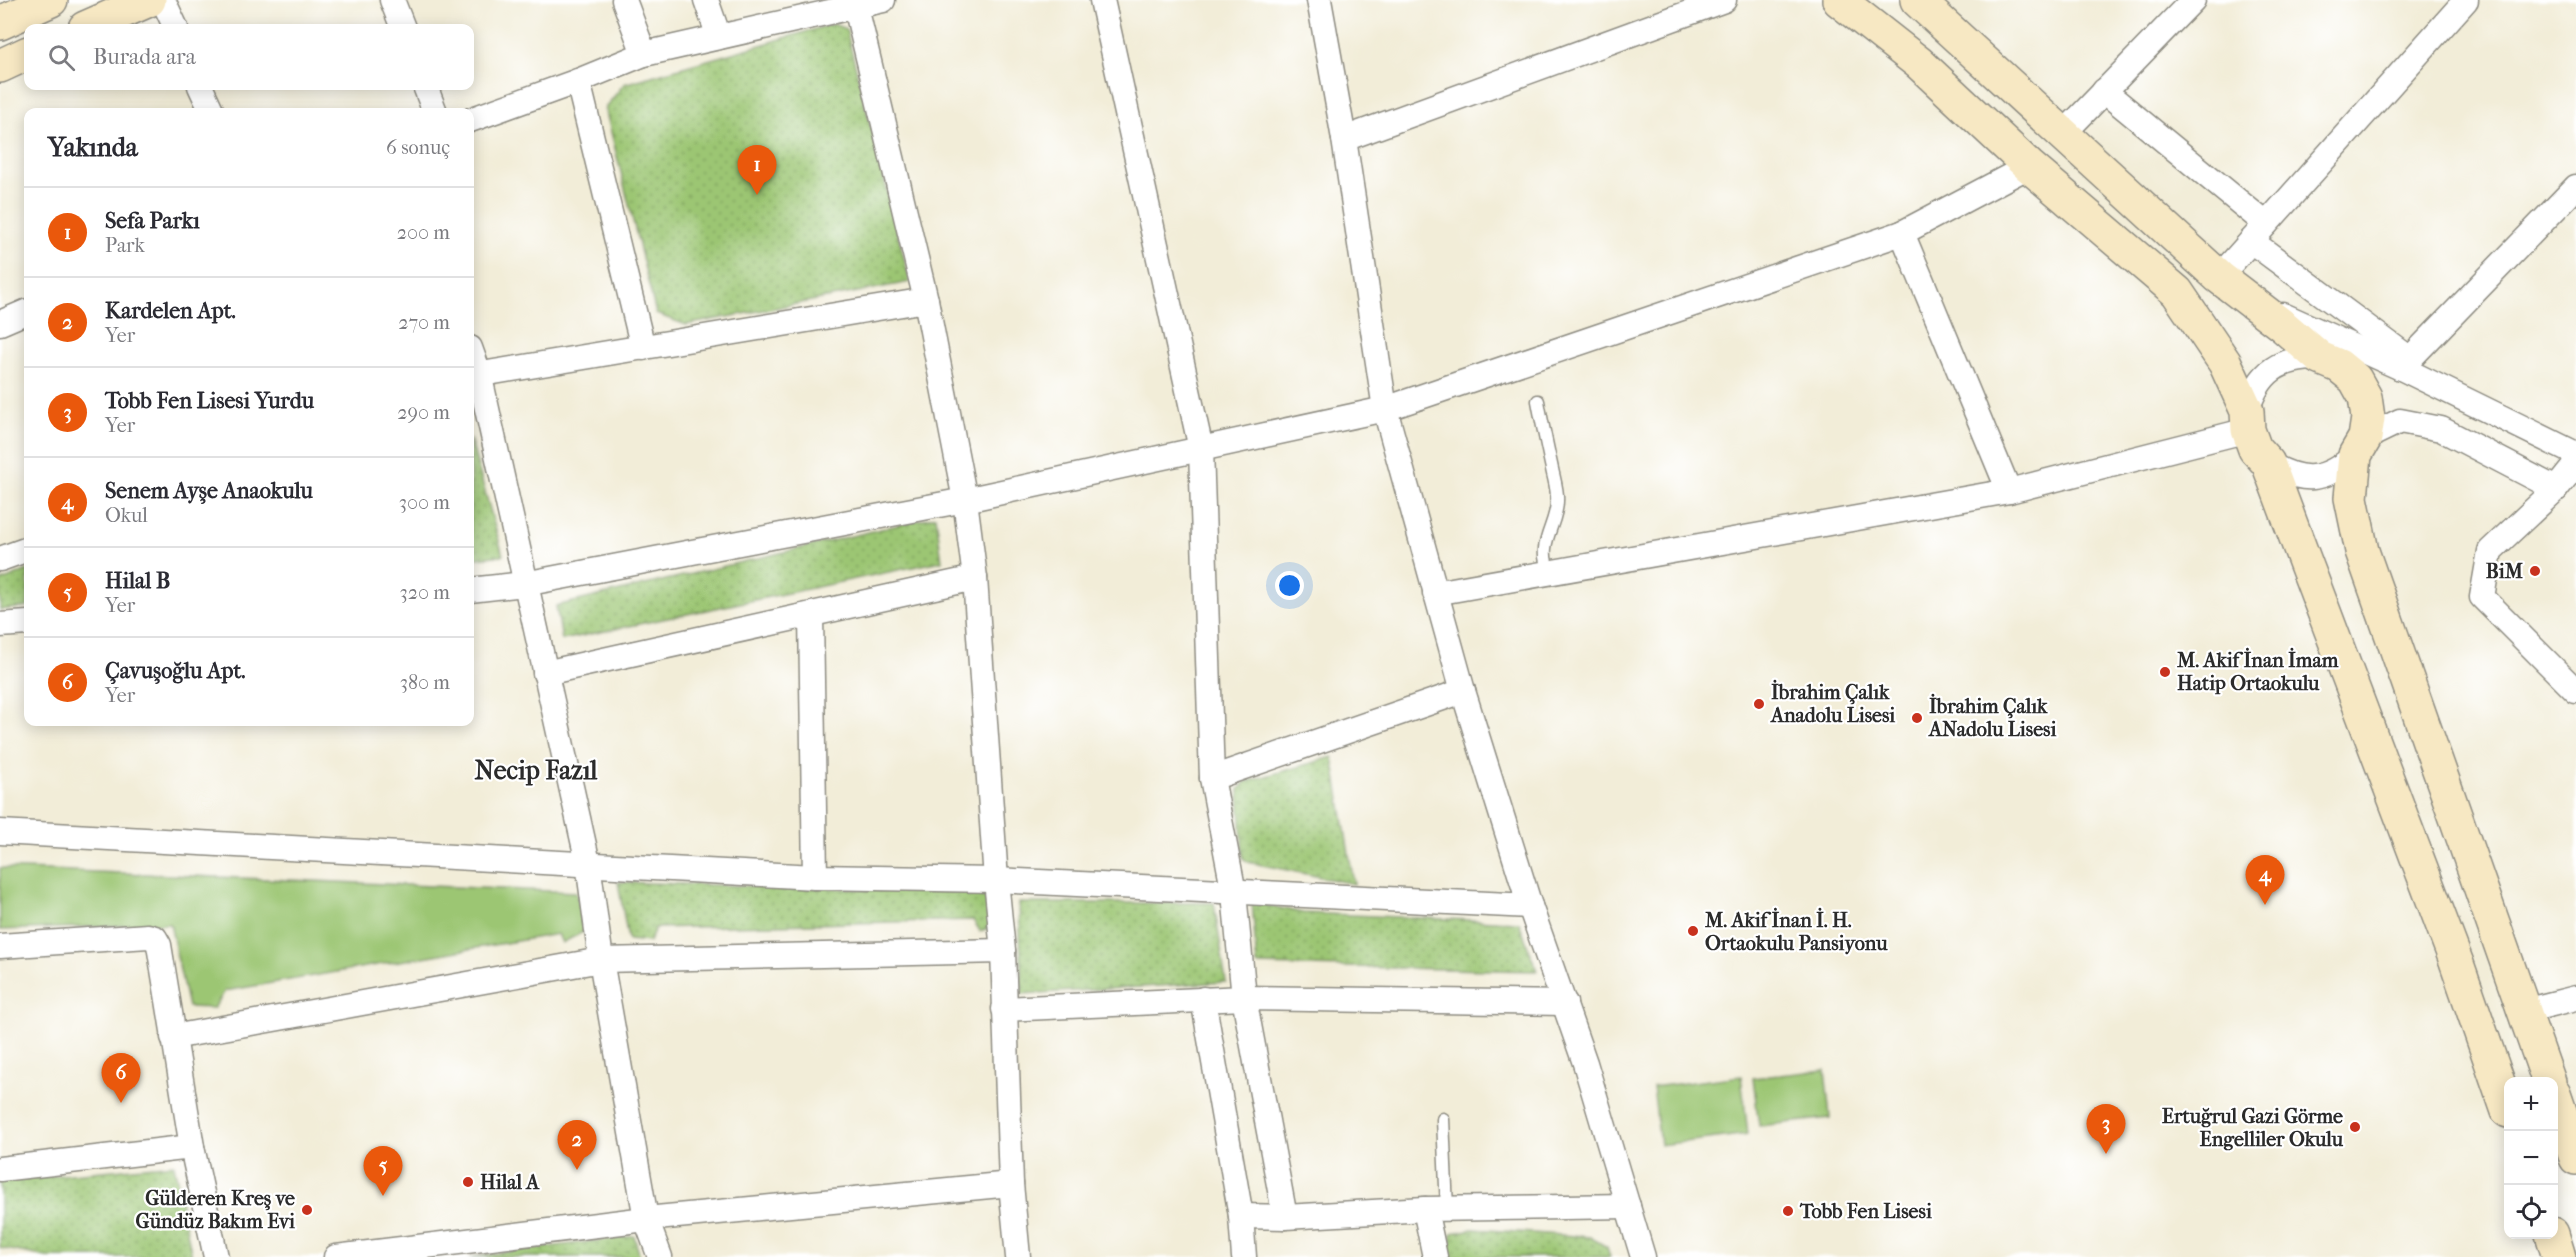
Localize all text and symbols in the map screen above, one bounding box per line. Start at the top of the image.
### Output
search box [24,24,474,90]
icon: search [45,41,78,74]
text: Burada ara [93,44,196,70]
text: Yakında [48,132,138,163]
text: 6 sonuç [386,136,450,159]
pin: 1 [738,146,777,195]
text: Sefa Parkı [105,208,200,234]
text: 1 [64,221,71,244]
text: 200 m [397,221,450,244]
text: Park [105,234,145,257]
text: Kardelen Apt. [105,298,236,324]
text: 2 [62,311,73,334]
text: 270 m [398,311,450,334]
text: Yer [105,324,135,347]
text: Tobb Fen Lisesi Yurdu [105,388,314,414]
text: 3 [63,401,72,424]
text: 290 m [397,401,450,424]
text: Yer [105,414,135,437]
text: Senem Ayşe Anaokulu [105,478,313,504]
text: 4 [62,491,73,514]
text: 300 m [399,491,450,514]
text: Okul [105,504,148,527]
place label: BiM [2486,560,2524,583]
marker: BiM [2528,564,2542,578]
text: Hilal B [105,568,170,594]
your location [1275,571,1304,600]
text: 5 [63,581,72,604]
text: 320 m [400,581,450,604]
text: Yer [105,594,135,617]
place label: M. Akif İnan İmam Hatip Ortaokulu [2176,647,2339,695]
text: Çavuşoğlu Apt. [105,658,246,684]
marker: M. Akif İnan İmam Hatip Ortaokulu [2158,665,2172,679]
text: 6 [62,671,73,694]
text: 380 m [400,671,450,694]
place label: İbrahim Çalık Anadolu Lisesi [1769,679,1896,727]
text: Yer [105,684,135,707]
place label: İbrahim Çalık ANadolu Lisesi [1927,693,2057,741]
marker: İbrahim Çalık Anadolu Lisesi [1752,697,1766,711]
marker: İbrahim Çalık ANadolu Lisesi [1910,711,1924,725]
district label: Necip Fazıl [474,755,598,786]
pin: 4 [2246,856,2284,905]
place label: M. Akif İnan İ. H. Ortaokulu Pansiyonu [1704,907,1888,955]
marker: M. Akif İnan İ. H. Ortaokulu Pansiyonu [1686,924,1700,938]
pin: 6 [102,1054,140,1103]
map controls [2504,1077,2558,1239]
button: + [2504,1077,2558,1131]
pin: 3 [2086,1104,2126,1154]
place label: Ertuğrul Gazi Görme Engelliler Okulu [2162,1105,2344,1151]
pin: 2 [558,1120,596,1170]
marker: Ertuğrul Gazi Görme Engelliler Okulu [2348,1120,2362,1134]
button: − [2504,1131,2558,1185]
pin: 5 [364,1146,403,1196]
place label: Hilal A [480,1171,540,1194]
marker: Hilal A [461,1175,475,1189]
button: locate [2504,1185,2558,1239]
place label: Gülderen Kreş ve Gündüz Bakım Evi [135,1187,296,1233]
place label: Tobb Fen Lisesi [1799,1200,1933,1223]
marker: Gülderen Kreş ve Gündüz Bakım Evi [300,1203,314,1217]
marker: Tobb Fen Lisesi [1781,1204,1795,1218]

